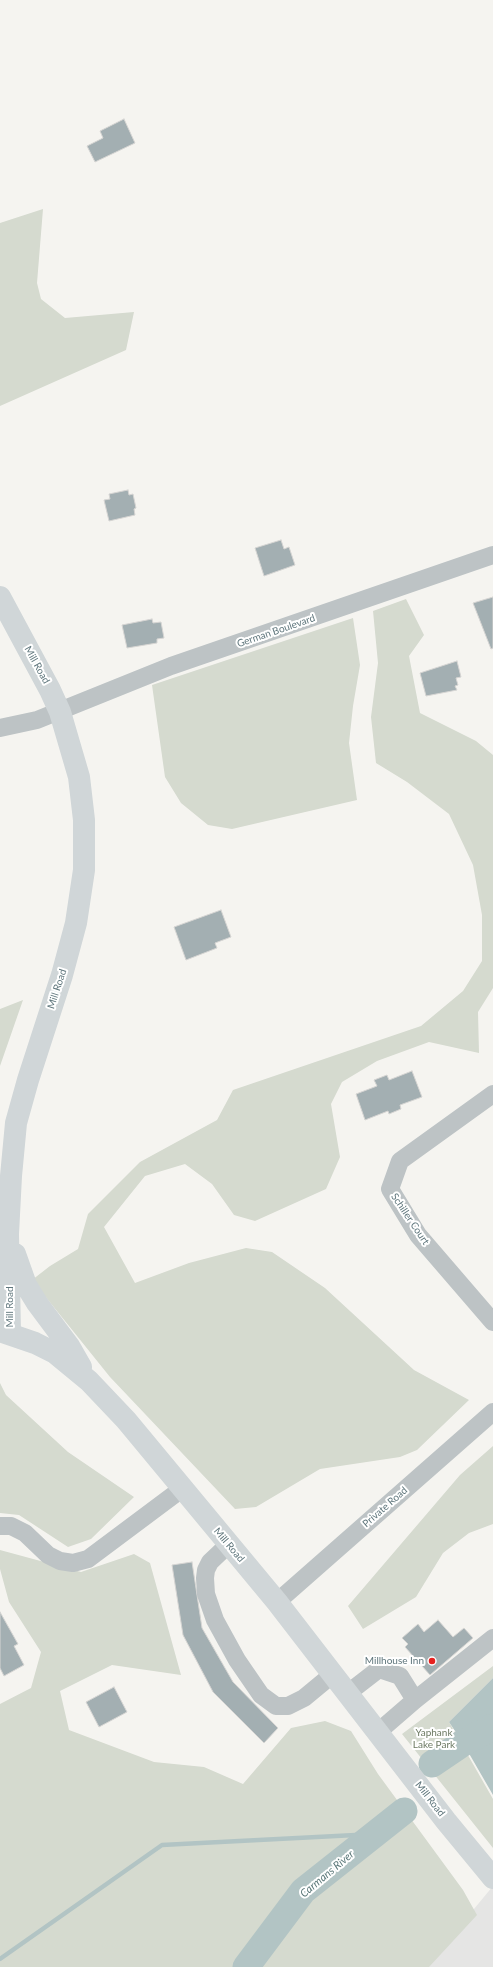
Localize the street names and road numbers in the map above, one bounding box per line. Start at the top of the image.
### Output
street label: German Boulevard [235,612,317,650]
street label: Mill Road [22,644,52,686]
street label: Mill Road [45,968,69,1010]
street label: Schiller Court [388,1191,432,1247]
street label: Mill Road [4,1286,16,1328]
street label: Private Road [360,1484,410,1530]
street label: Mill Road [211,1525,247,1565]
street label: Mill Road [413,1779,447,1819]

